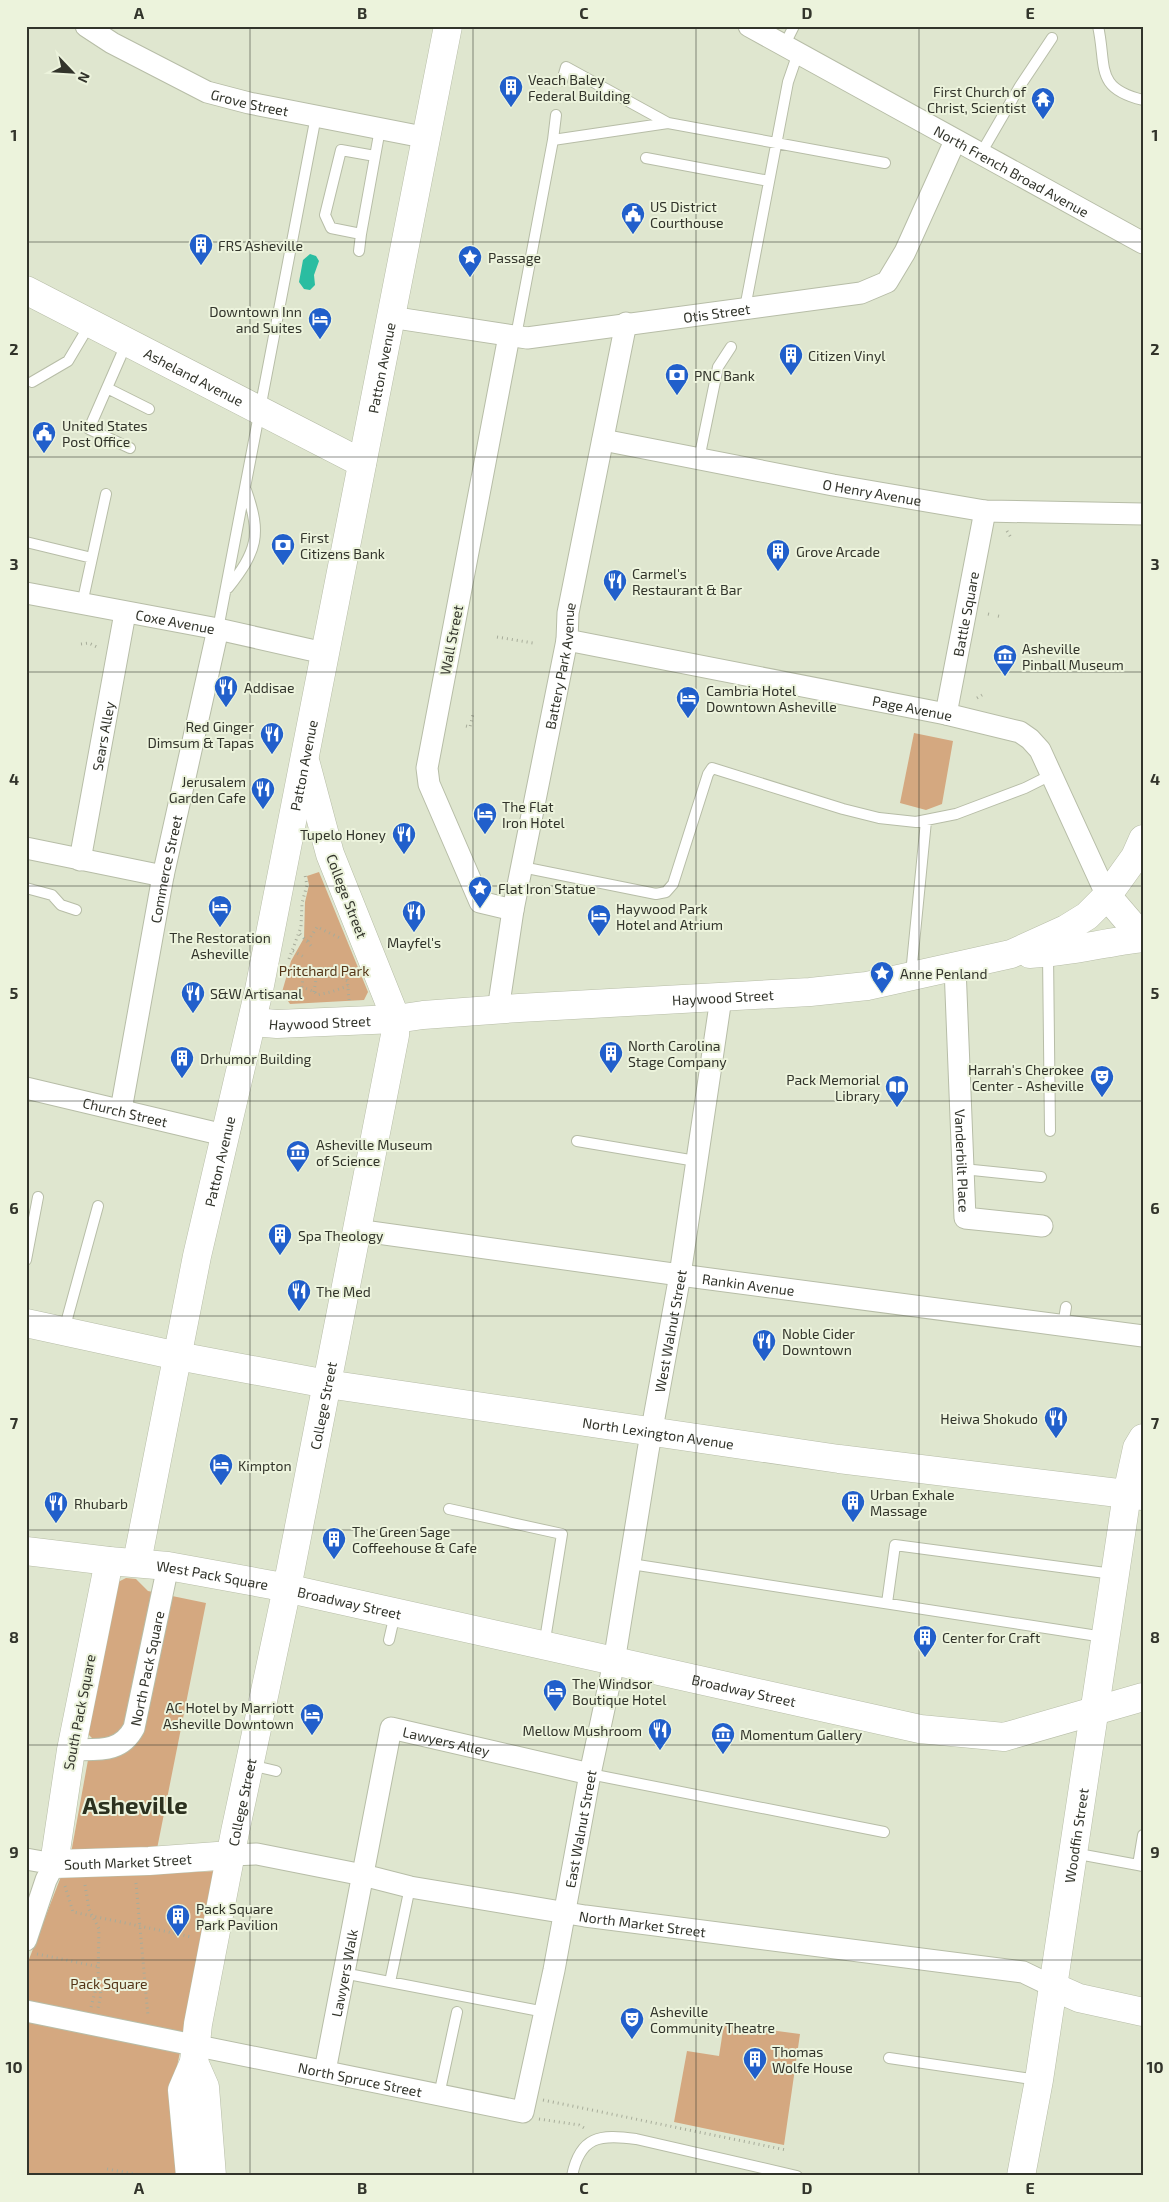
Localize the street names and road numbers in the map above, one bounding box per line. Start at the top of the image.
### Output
street label: Grove Street [209,85,290,119]
street label: North French Broad Avenue [931,121,1092,220]
street label: Otis Street [682,300,751,325]
street label: Patton Avenue [364,321,398,415]
street label: Asheland Avenue [142,344,247,409]
street label: O Henry Avenue [821,475,923,508]
street label: Battle Square [949,570,982,658]
street label: Battery Park Avenue [541,601,578,731]
street label: Wall Street [436,604,466,676]
street label: Coxe Avenue [134,605,216,637]
street label: Page Avenue [871,691,954,724]
street label: Sears Alley [88,699,117,772]
street label: Patton Avenue [286,718,320,812]
street label: Commerce Street [146,813,185,924]
street label: College Street [323,851,371,941]
street label: Haywood Street [672,985,774,1008]
street label: Haywood Street [268,1012,371,1033]
street label: Church Street [81,1093,169,1130]
street label: Vanderbilt Place [952,1109,973,1213]
street label: Patton Avenue [200,1114,238,1208]
street label: West Walnut Street [650,1268,689,1394]
street label: Rankin Avenue [701,1269,796,1299]
street label: College Street [306,1360,340,1451]
street label: North Lexington Avenue [581,1413,735,1452]
street label: West Pack Square [156,1557,270,1593]
street label: Broadway Street [296,1582,403,1622]
street label: North Pack Square [126,1609,167,1728]
street label: South Pack Square [59,1653,99,1771]
street label: Broadway Street [690,1670,798,1710]
street label: Lawyers Alley [401,1722,492,1759]
street label: College Street [224,1757,259,1848]
street label: East Walnut Street [561,1768,599,1889]
street label: Woodfin Street [1060,1787,1091,1884]
street label: South Market Street [64,1849,192,1872]
street label: North Market Street [578,1907,707,1940]
street label: Lawyers Walk [327,1927,361,2018]
street label: North Spruce Street [297,2058,424,2100]

